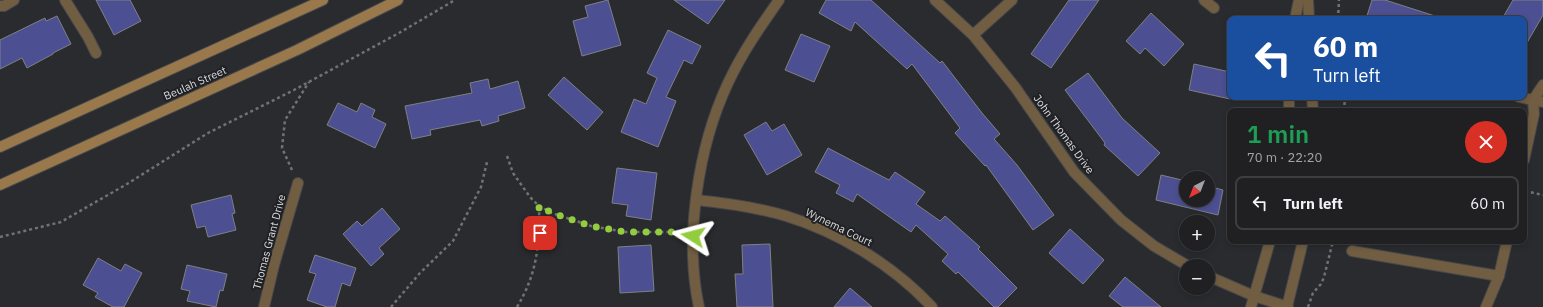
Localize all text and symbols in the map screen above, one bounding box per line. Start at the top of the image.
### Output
text: 60 m [1313,28,1378,65]
icon: left [1247,32,1299,84]
street label: Beulah Street [161,63,229,103]
text: Turn left [1313,64,1381,87]
street label: John Thomas Drive [1031,92,1097,176]
text: 1 min [1247,118,1309,150]
button: close [1465,121,1507,163]
text: 70 m · 22:20 [1247,149,1322,166]
north arrow [1179,171,1215,207]
map controls [1179,171,1215,295]
icon: left [1249,192,1271,214]
street label: Thomas Grant Drive [250,193,288,291]
text: Turn left [1283,194,1343,213]
text: 60 m [1470,194,1505,213]
street label: Wynema Court [803,205,875,249]
position arrow [672,215,714,257]
button: + [1179,215,1215,251]
pin [523,216,557,250]
icon: arrive [529,222,551,244]
button: − [1179,259,1215,295]

